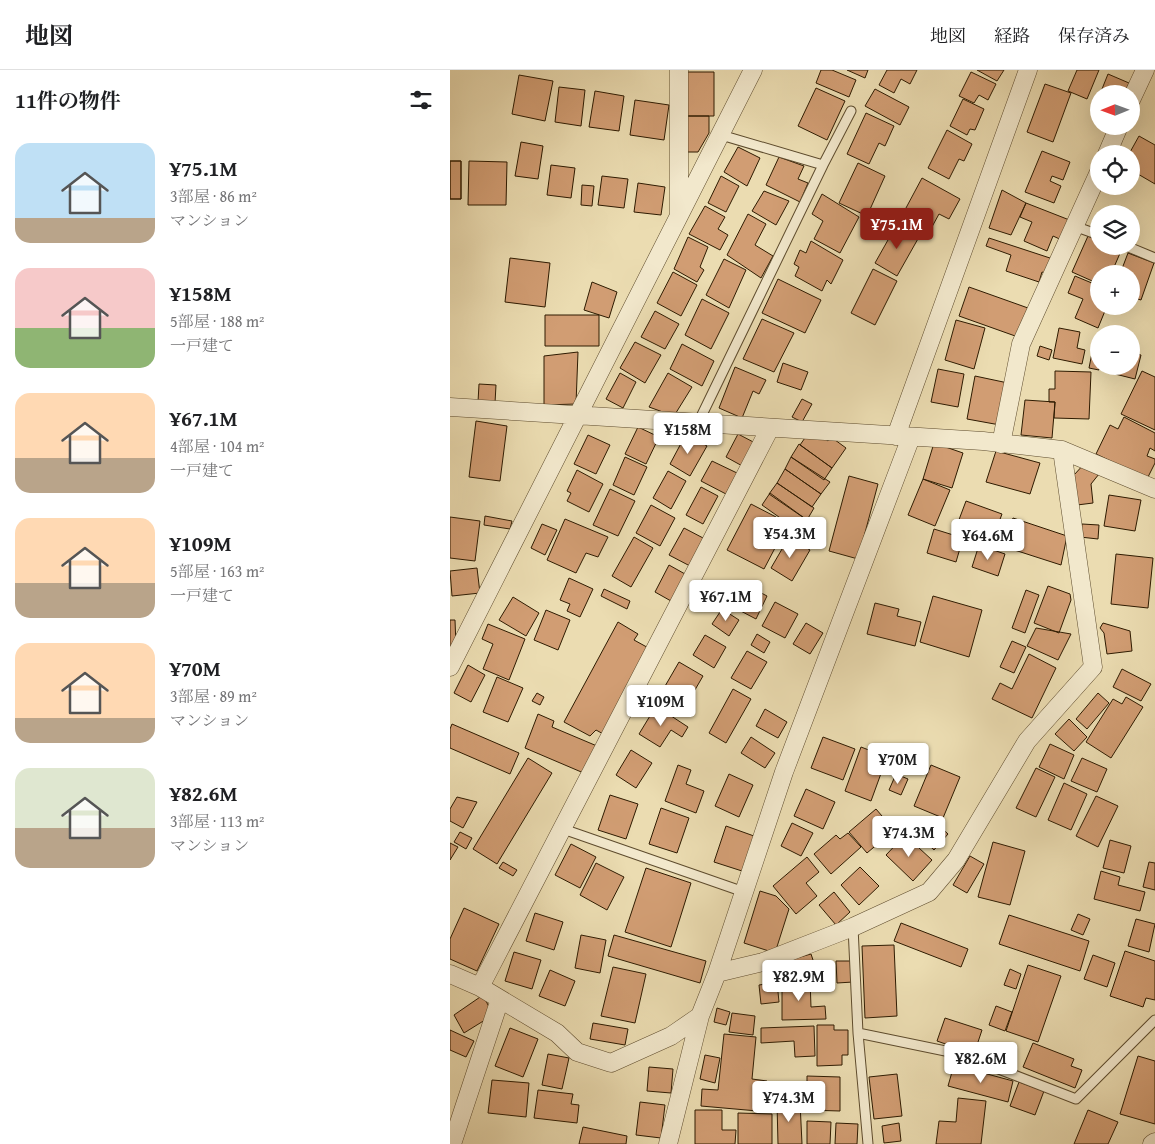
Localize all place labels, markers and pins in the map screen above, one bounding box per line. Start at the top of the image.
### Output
pin: ¥75.1M [856,208,938,250]
pin: ¥158M [653,412,723,455]
pin: ¥54.3M [749,516,831,559]
pin: ¥64.6M [947,518,1029,561]
pin: ¥67.1M [685,580,767,622]
pin: ¥109M [626,684,696,727]
pin: ¥70M [868,742,928,785]
pin: ¥74.3M [868,816,950,858]
pin: ¥82.9M [758,960,840,1002]
pin: ¥82.6M [940,1042,1022,1084]
pin: ¥74.3M [748,1080,830,1123]

